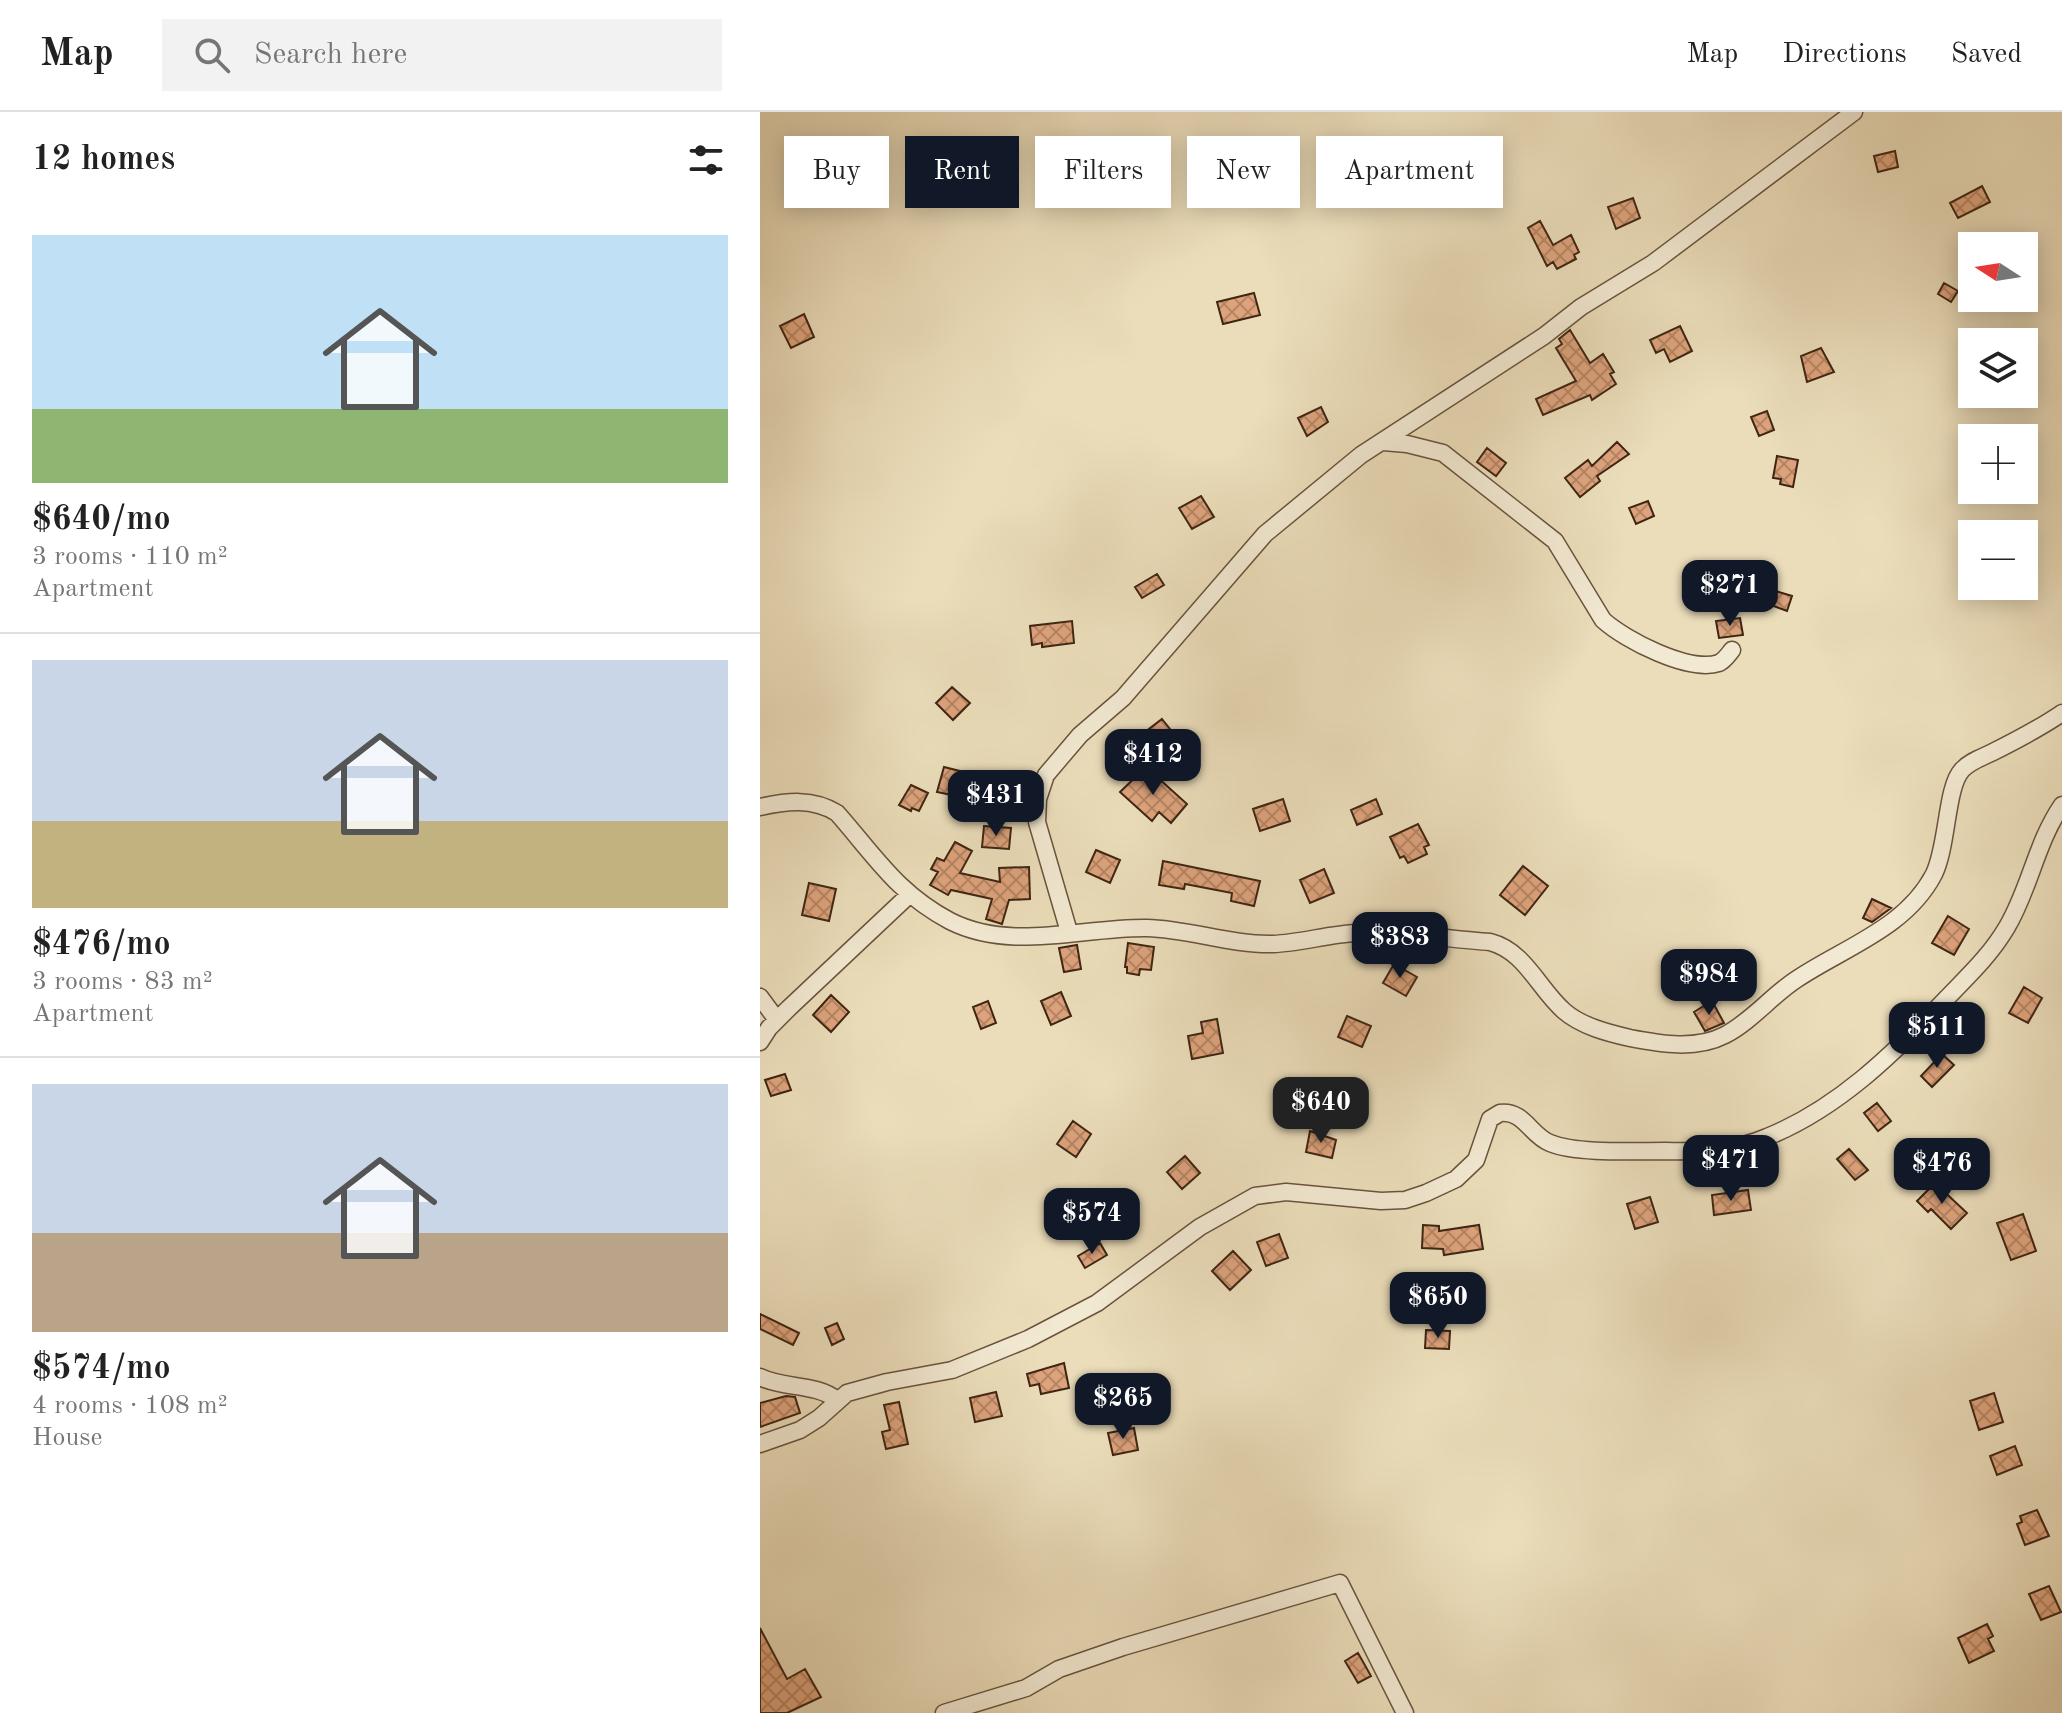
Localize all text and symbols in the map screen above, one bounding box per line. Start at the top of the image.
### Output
search box [162,19,722,91]
icon: search [190,33,234,77]
text: Map [40,36,114,74]
text: Search here [254,40,407,70]
text: Map [1686,41,1738,69]
text: Directions [1782,41,1907,69]
text: Saved [1951,41,2022,69]
chip: Buy [784,136,889,208]
chip: Rent [905,136,1019,208]
chip: Filters [1035,136,1171,208]
chip: New [1187,136,1300,208]
chip: Apartment [1316,136,1503,208]
icon: filters [684,138,728,182]
text: 12 homes [32,143,175,177]
north arrow [1958,232,2038,312]
map controls [1958,232,2038,600]
icon: home [308,287,452,431]
button: layers [1958,328,2038,408]
button: + [1958,424,2038,504]
text: $640/mo [32,503,171,537]
button: − [1958,520,2038,600]
text: 3 rooms · 110 m² [32,544,228,570]
pin: $271 [1683,560,1777,628]
text: $271 [1700,573,1760,599]
text: Apartment [32,576,154,602]
icon: home [308,712,452,856]
pin: $412 [1106,729,1200,797]
text: $412 [1123,742,1183,768]
pin: $431 [949,770,1043,838]
text: $431 [966,783,1026,809]
pin: $383 [1353,912,1447,980]
text: $383 [1370,925,1430,951]
text: $476/mo [32,928,171,962]
pin: $984 [1662,949,1756,1017]
text: $984 [1679,962,1739,988]
text: 3 rooms · 83 m² [32,969,213,995]
text: Apartment [32,1001,154,1027]
pin: $511 [1890,1002,1984,1070]
text: $511 [1907,1015,1967,1041]
pin: $640 [1274,1077,1368,1145]
text: $640 [1291,1090,1351,1116]
pin: $471 [1684,1135,1778,1203]
icon: home [308,1136,452,1280]
pin: $476 [1895,1138,1989,1206]
text: $471 [1701,1148,1761,1174]
text: $476 [1912,1151,1972,1177]
pin: $574 [1045,1188,1139,1256]
text: $574 [1062,1201,1122,1227]
pin: $650 [1391,1272,1485,1340]
text: $650 [1408,1285,1468,1311]
text: $574/mo [32,1352,171,1386]
pin: $265 [1076,1373,1170,1441]
text: $265 [1093,1386,1153,1412]
text: 4 rooms · 108 m² [32,1393,228,1419]
text: House [32,1425,103,1451]

